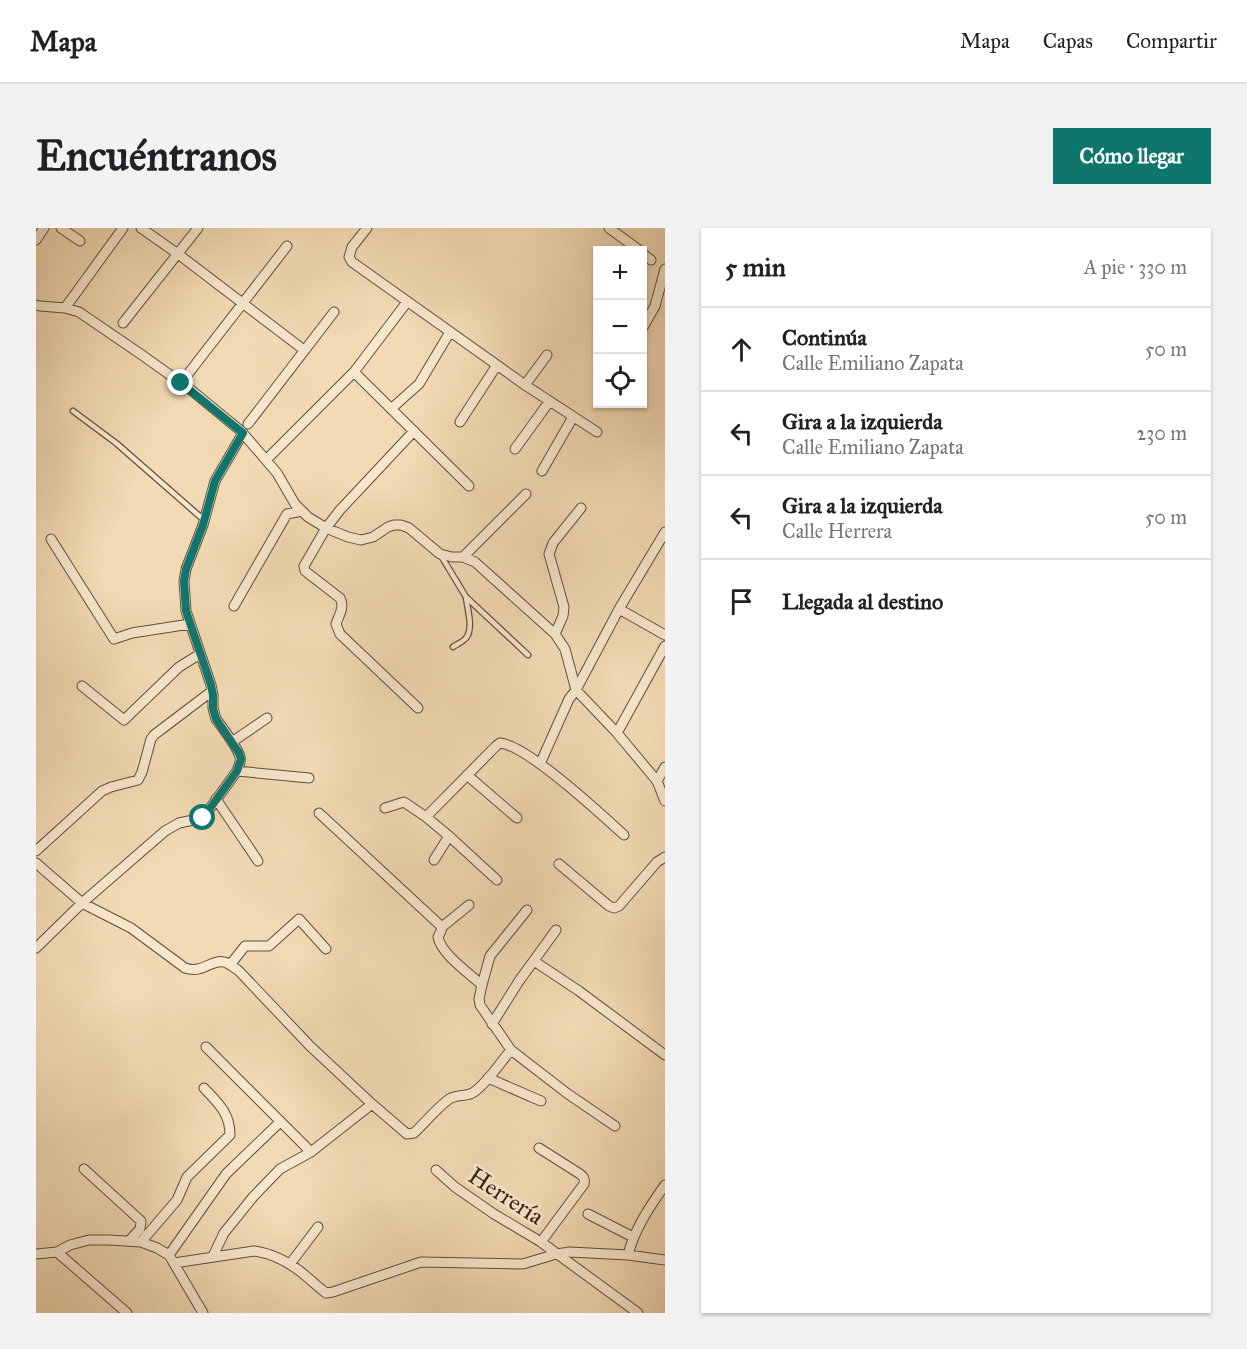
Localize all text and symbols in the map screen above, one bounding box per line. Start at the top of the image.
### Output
text: Mapa [30,24,97,59]
text: Mapa [960,28,1010,54]
text: Capas [1043,28,1093,54]
text: Compartir [1126,28,1217,54]
button: Cómo llegar [1053,128,1211,184]
text: Encuéntranos [36,130,277,182]
map controls [593,246,647,408]
button: + [593,246,647,300]
text: 5 min [725,251,786,283]
text: A pie · 330 m [1084,255,1187,279]
button: − [593,300,647,354]
text: Continúa [782,324,867,351]
icon: ahead [725,333,758,366]
text: 50 m [1145,337,1187,361]
text: Calle Emiliano Zapata [782,351,964,375]
button: locate [593,354,647,408]
route end [167,369,193,395]
text: Gira a la izquierda [782,408,943,435]
icon: left [725,417,758,450]
text: 230 m [1136,421,1187,445]
text: Calle Emiliano Zapata [782,435,964,459]
text: Gira a la izquierda [782,492,943,519]
icon: left [725,501,758,534]
text: 50 m [1145,505,1187,529]
text: Calle Herrera [782,519,892,543]
icon: arrive [725,585,758,618]
text: Llegada al destino [782,588,943,615]
route start [189,804,215,830]
street label: Herrería [463,1161,550,1232]

